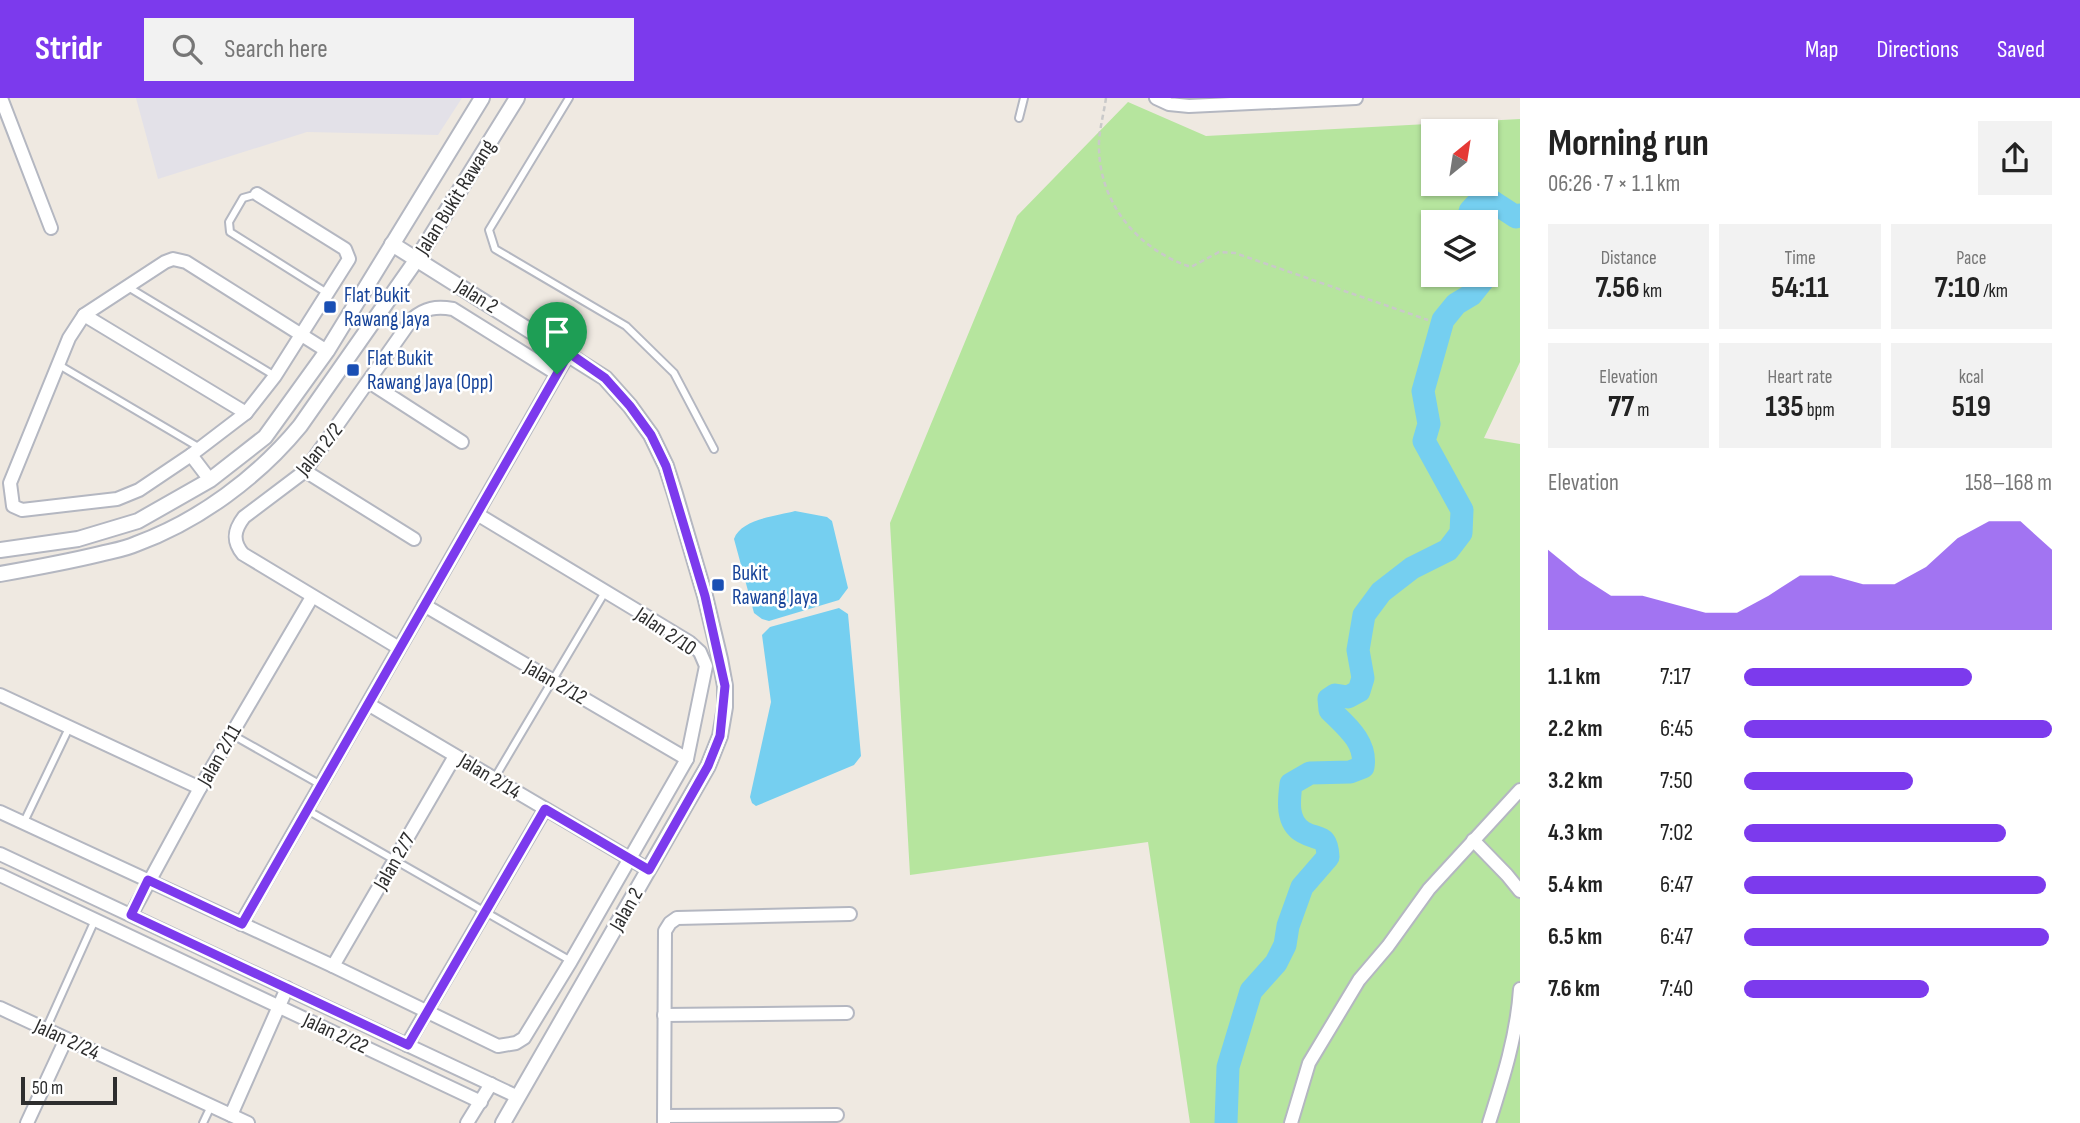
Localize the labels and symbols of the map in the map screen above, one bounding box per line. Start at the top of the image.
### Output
north arrow [1421,119,1498,196]
street label: Jalan Bukit Rawang [410,135,501,260]
street label: Jalan 2 [450,273,503,319]
place label: Flat Bukit Rawang Jaya [344,283,430,332]
marker: Flat Bukit Rawang Jaya [322,299,338,315]
pin [527,302,587,374]
place label: Flat Bukit Rawang Jaya (Opp) [367,346,493,395]
marker: Flat Bukit Rawang Jaya (Opp) [345,362,361,378]
street label: Jalan 2/2 [290,418,348,481]
place label: Bukit Rawang Jaya [732,561,818,610]
marker: Bukit Rawang Jaya [710,577,726,593]
street label: Jalan 2/10 [629,601,701,661]
street label: Jalan 2/12 [519,654,592,710]
street label: Jalan 2/11 [191,720,247,791]
street label: Jalan 2/14 [453,748,526,805]
street label: Jalan 2/7 [368,828,421,895]
street label: Jalan 2 [604,883,649,936]
street label: Jalan 2/22 [298,1007,372,1059]
street label: Jalan 2/24 [29,1013,104,1066]
scale bar [21,1074,117,1106]

